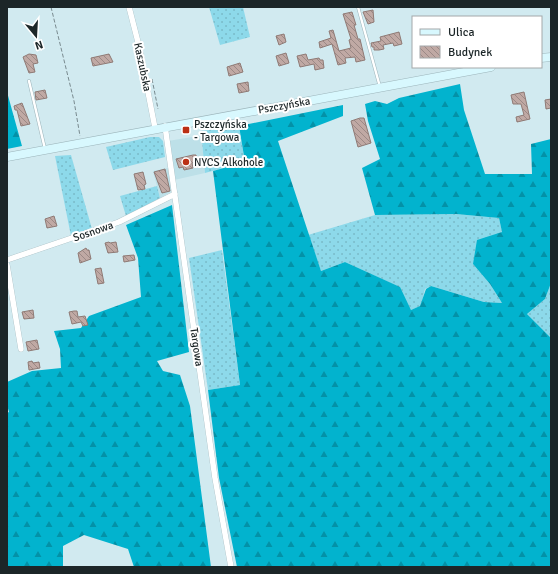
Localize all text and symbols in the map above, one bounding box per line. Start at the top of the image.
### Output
north arrow [16,16,56,56]
legend [412,16,542,68]
text: Ulica [448,25,475,40]
text: N [33,38,45,52]
street label: Kaszubska [131,41,154,93]
text: Budynek [448,45,492,60]
street label: Pszczyńska [257,94,312,116]
place label: Pszczyńska - Targowa [194,118,247,144]
marker: Pszczyńska - Targowa [181,125,191,135]
place label: NYCS Alkohole [194,156,263,169]
marker: NYCS Alkohole [181,157,191,167]
street label: Sosnowa [71,218,115,244]
street label: Targowa [187,327,206,368]

